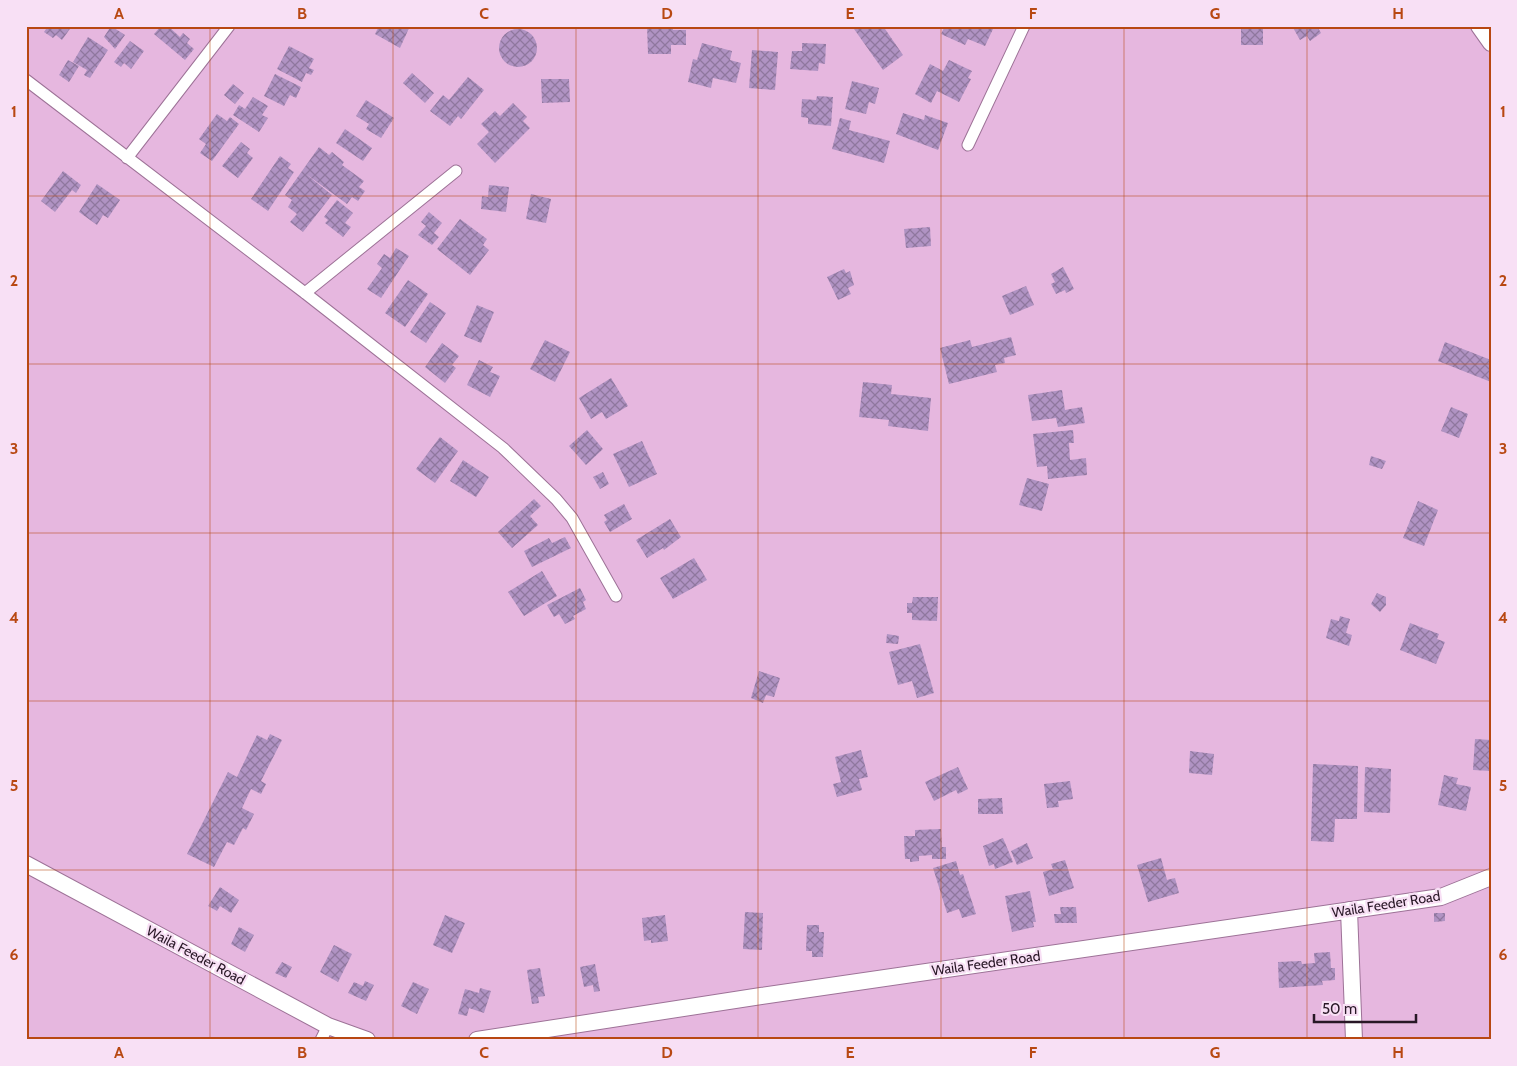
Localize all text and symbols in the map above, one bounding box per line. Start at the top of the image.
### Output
text: A [114,4,124,23]
text: B [297,4,307,23]
text: C [479,4,489,23]
text: D [661,4,673,23]
text: E [845,4,855,23]
text: F [1029,4,1038,23]
text: G [1210,4,1220,23]
text: H [1392,4,1404,23]
text: 1 [11,102,17,121]
text: 1 [1500,102,1506,121]
text: 2 [10,271,18,290]
text: 2 [1499,271,1507,290]
text: 3 [10,439,18,458]
text: 3 [1499,439,1507,458]
text: 4 [9,608,19,627]
text: 4 [1498,608,1508,627]
text: 5 [10,776,18,795]
text: 5 [1499,776,1507,795]
street label: Waila Feeder Road [1331,887,1441,921]
street label: Waila Feeder Road [143,921,249,989]
text: 6 [10,945,19,964]
text: 6 [1499,945,1508,964]
street label: Waila Feeder Road [931,946,1041,980]
scale bar [1314,991,1417,1023]
text: 50 m [1322,1000,1357,1018]
text: A [114,1043,124,1062]
text: B [297,1043,307,1062]
text: C [479,1043,489,1062]
text: D [661,1043,673,1062]
text: E [845,1043,855,1062]
text: F [1029,1043,1038,1062]
text: G [1210,1043,1220,1062]
text: H [1392,1043,1404,1062]

